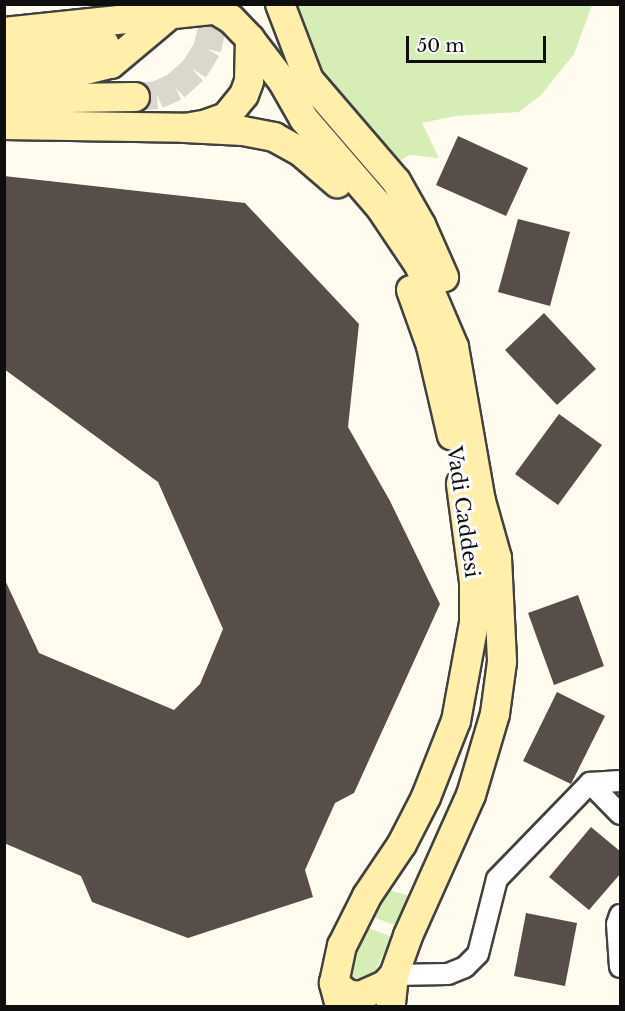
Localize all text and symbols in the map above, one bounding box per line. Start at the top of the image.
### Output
scale bar [409,24,548,62]
text: 50 m [417,35,465,57]
street label: Vadi Caddesi [442,445,484,579]

